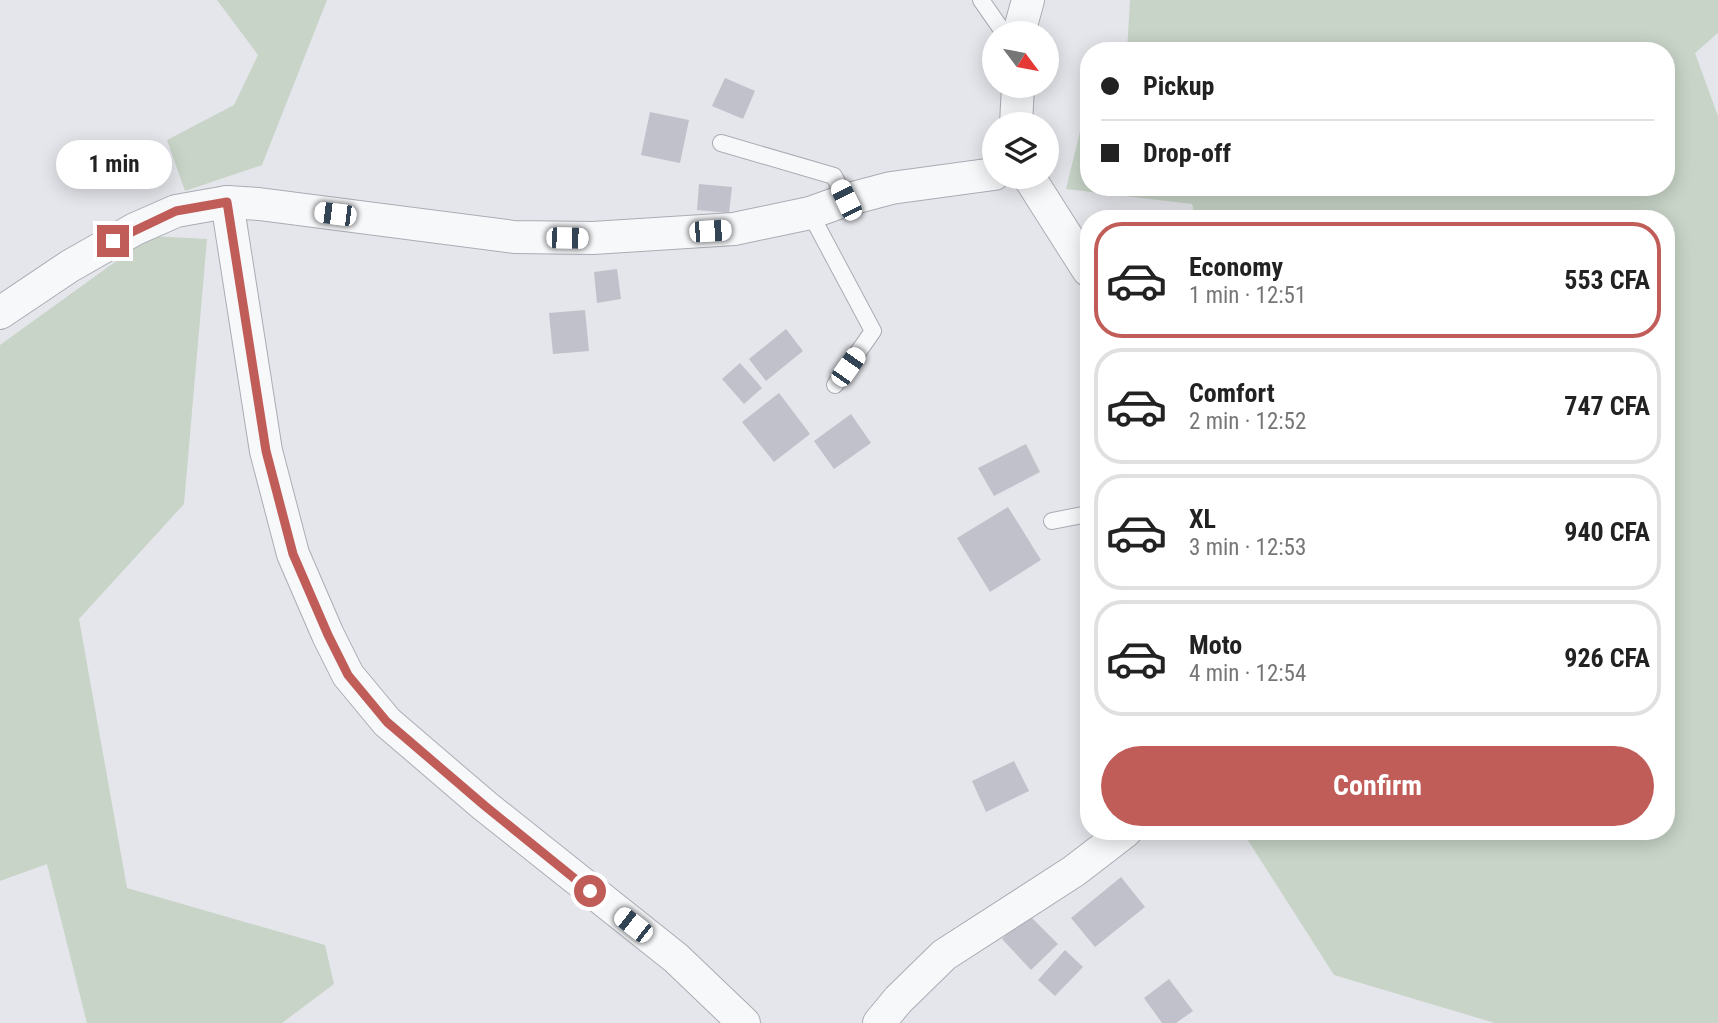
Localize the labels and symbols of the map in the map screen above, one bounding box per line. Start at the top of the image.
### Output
north arrow [982,21,1059,98]
callout: 1 min [55,140,171,188]
car [828,177,865,223]
car [313,201,358,227]
car [689,219,732,243]
route end [97,225,129,257]
car [546,227,589,249]
car [828,344,869,390]
route start [574,875,606,907]
car [610,904,657,946]

